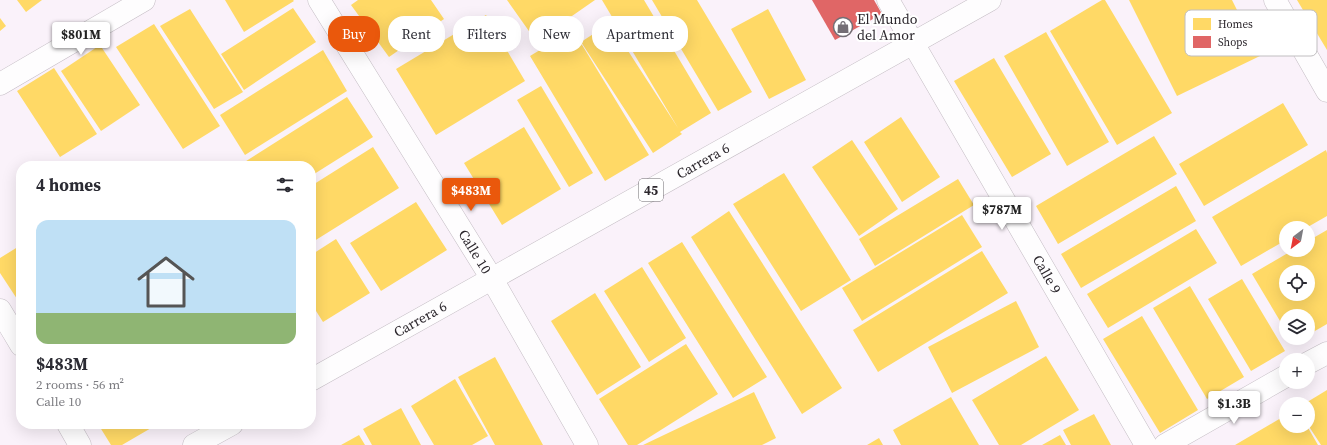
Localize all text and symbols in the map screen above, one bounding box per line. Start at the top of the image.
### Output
place label: El Mundo del Amor [857,9,918,45]
legend [1185,10,1317,56]
chip: Buy [328,16,380,52]
chip: Rent [388,16,445,52]
chip: Filters [453,16,521,52]
chip: New [529,16,584,52]
chip: Apartment [592,16,688,52]
shop icon: El Mundo del Amor [832,16,854,38]
text: Homes [1218,17,1253,32]
pin: $801M [53,22,109,56]
text: $801M [61,26,101,43]
text: Shops [1218,35,1247,50]
street label: Carrera 6 [673,138,733,184]
text: 4 homes [36,173,101,197]
icon: filters [274,174,296,196]
pin: $483M [443,178,499,212]
road number: 45 [639,179,663,201]
text: $483M [451,182,491,199]
pin: $787M [974,197,1030,231]
text: $787M [982,201,1022,218]
north arrow [1279,221,1315,257]
map controls [1279,221,1315,433]
street label: Calle 10 [454,226,496,278]
icon: home [130,246,202,318]
street label: Calle 9 [1028,251,1066,297]
button: locate [1279,265,1315,301]
street label: Carrera 6 [390,296,450,342]
button: layers [1279,309,1315,345]
text: $483M [36,352,88,376]
button: + [1279,353,1315,389]
text: 2 rooms · 56 m² [36,376,124,393]
pin: $1.3B [1206,391,1262,425]
text: Calle 10 [36,393,81,410]
text: $1.3B [1217,395,1251,412]
button: − [1279,397,1315,433]

